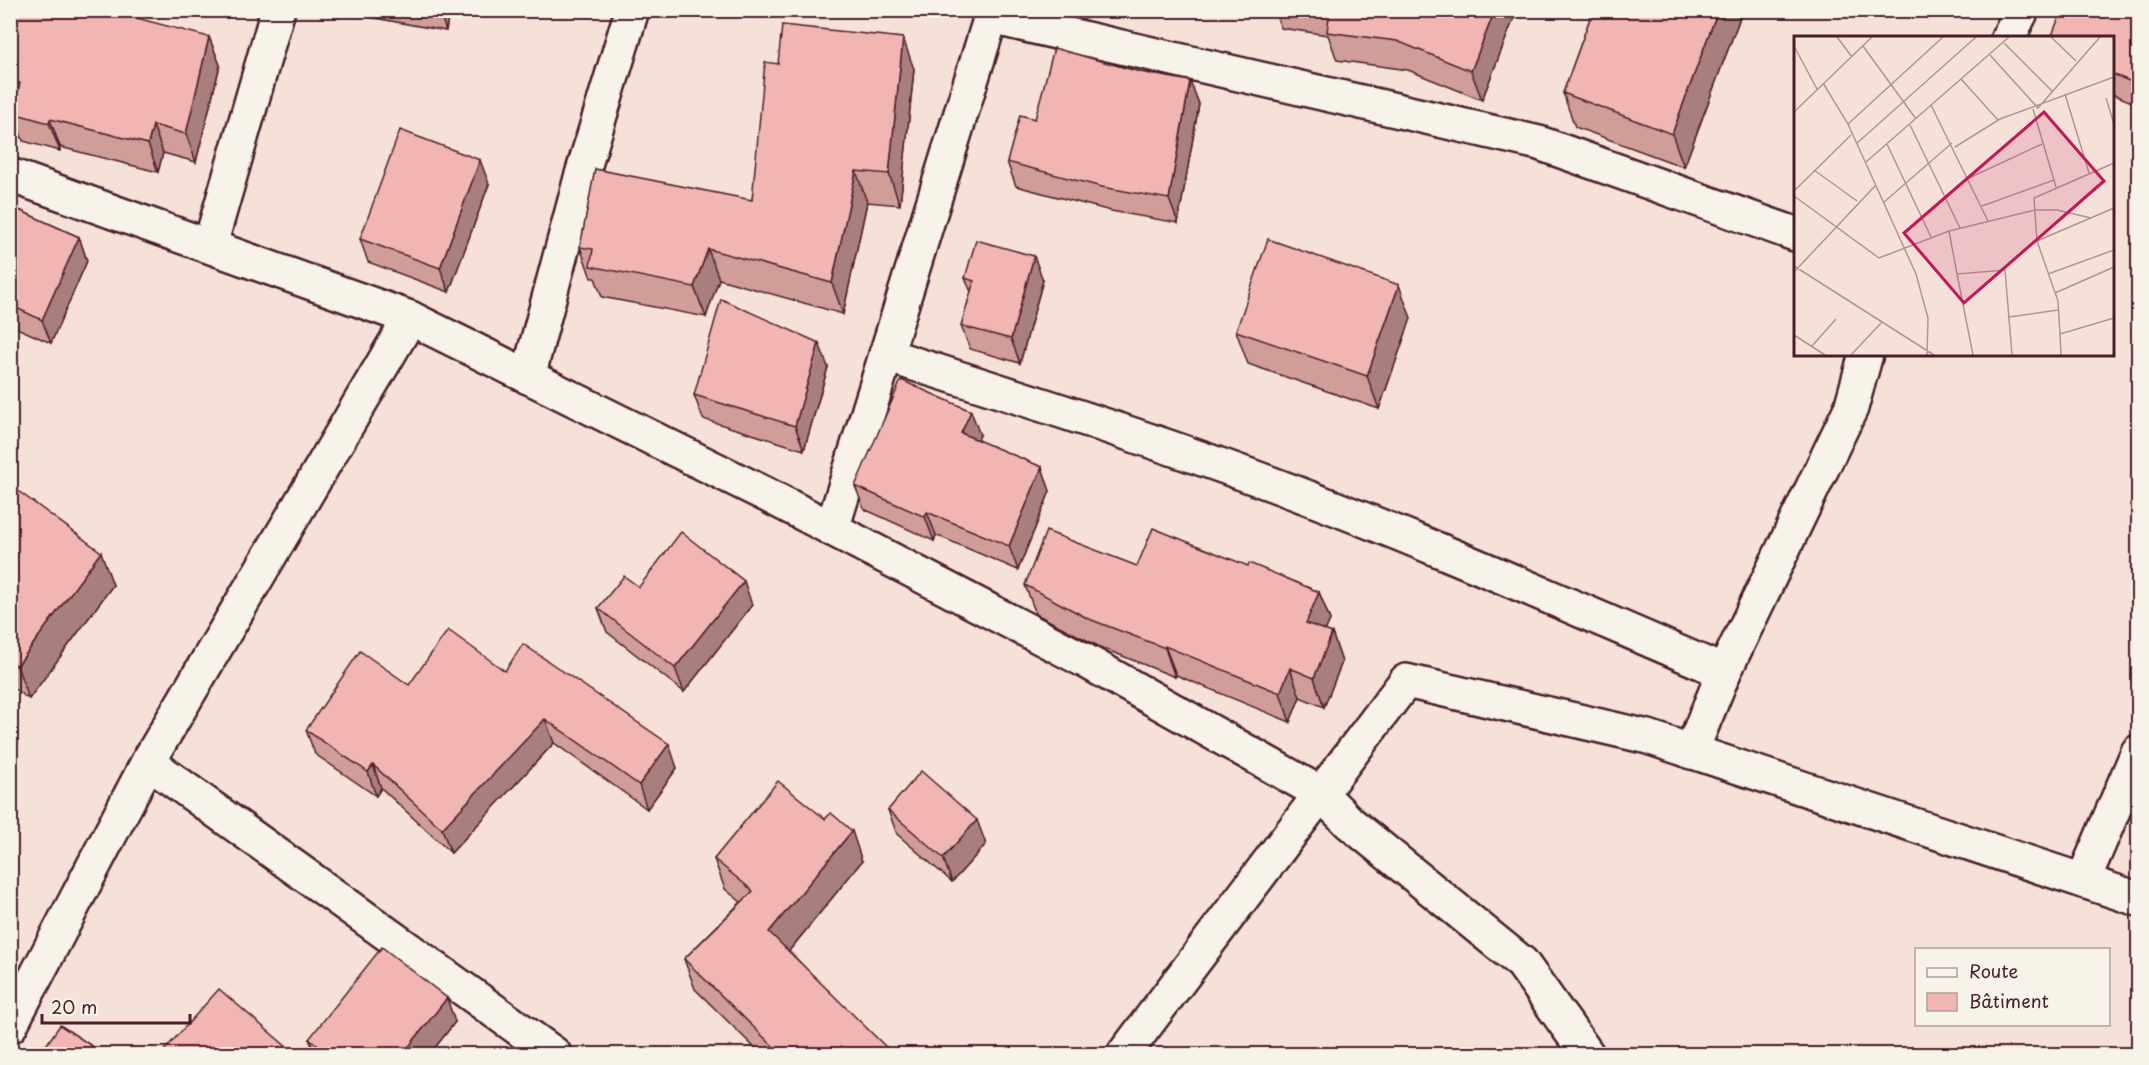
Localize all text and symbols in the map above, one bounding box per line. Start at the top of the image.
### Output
inset map [1794,36,2113,356]
legend [1915,948,2110,1026]
text: Route [1969,957,2019,984]
scale bar [42,987,190,1025]
text: Bâtiment [1969,987,2049,1014]
text: 20 m [51,993,97,1020]

